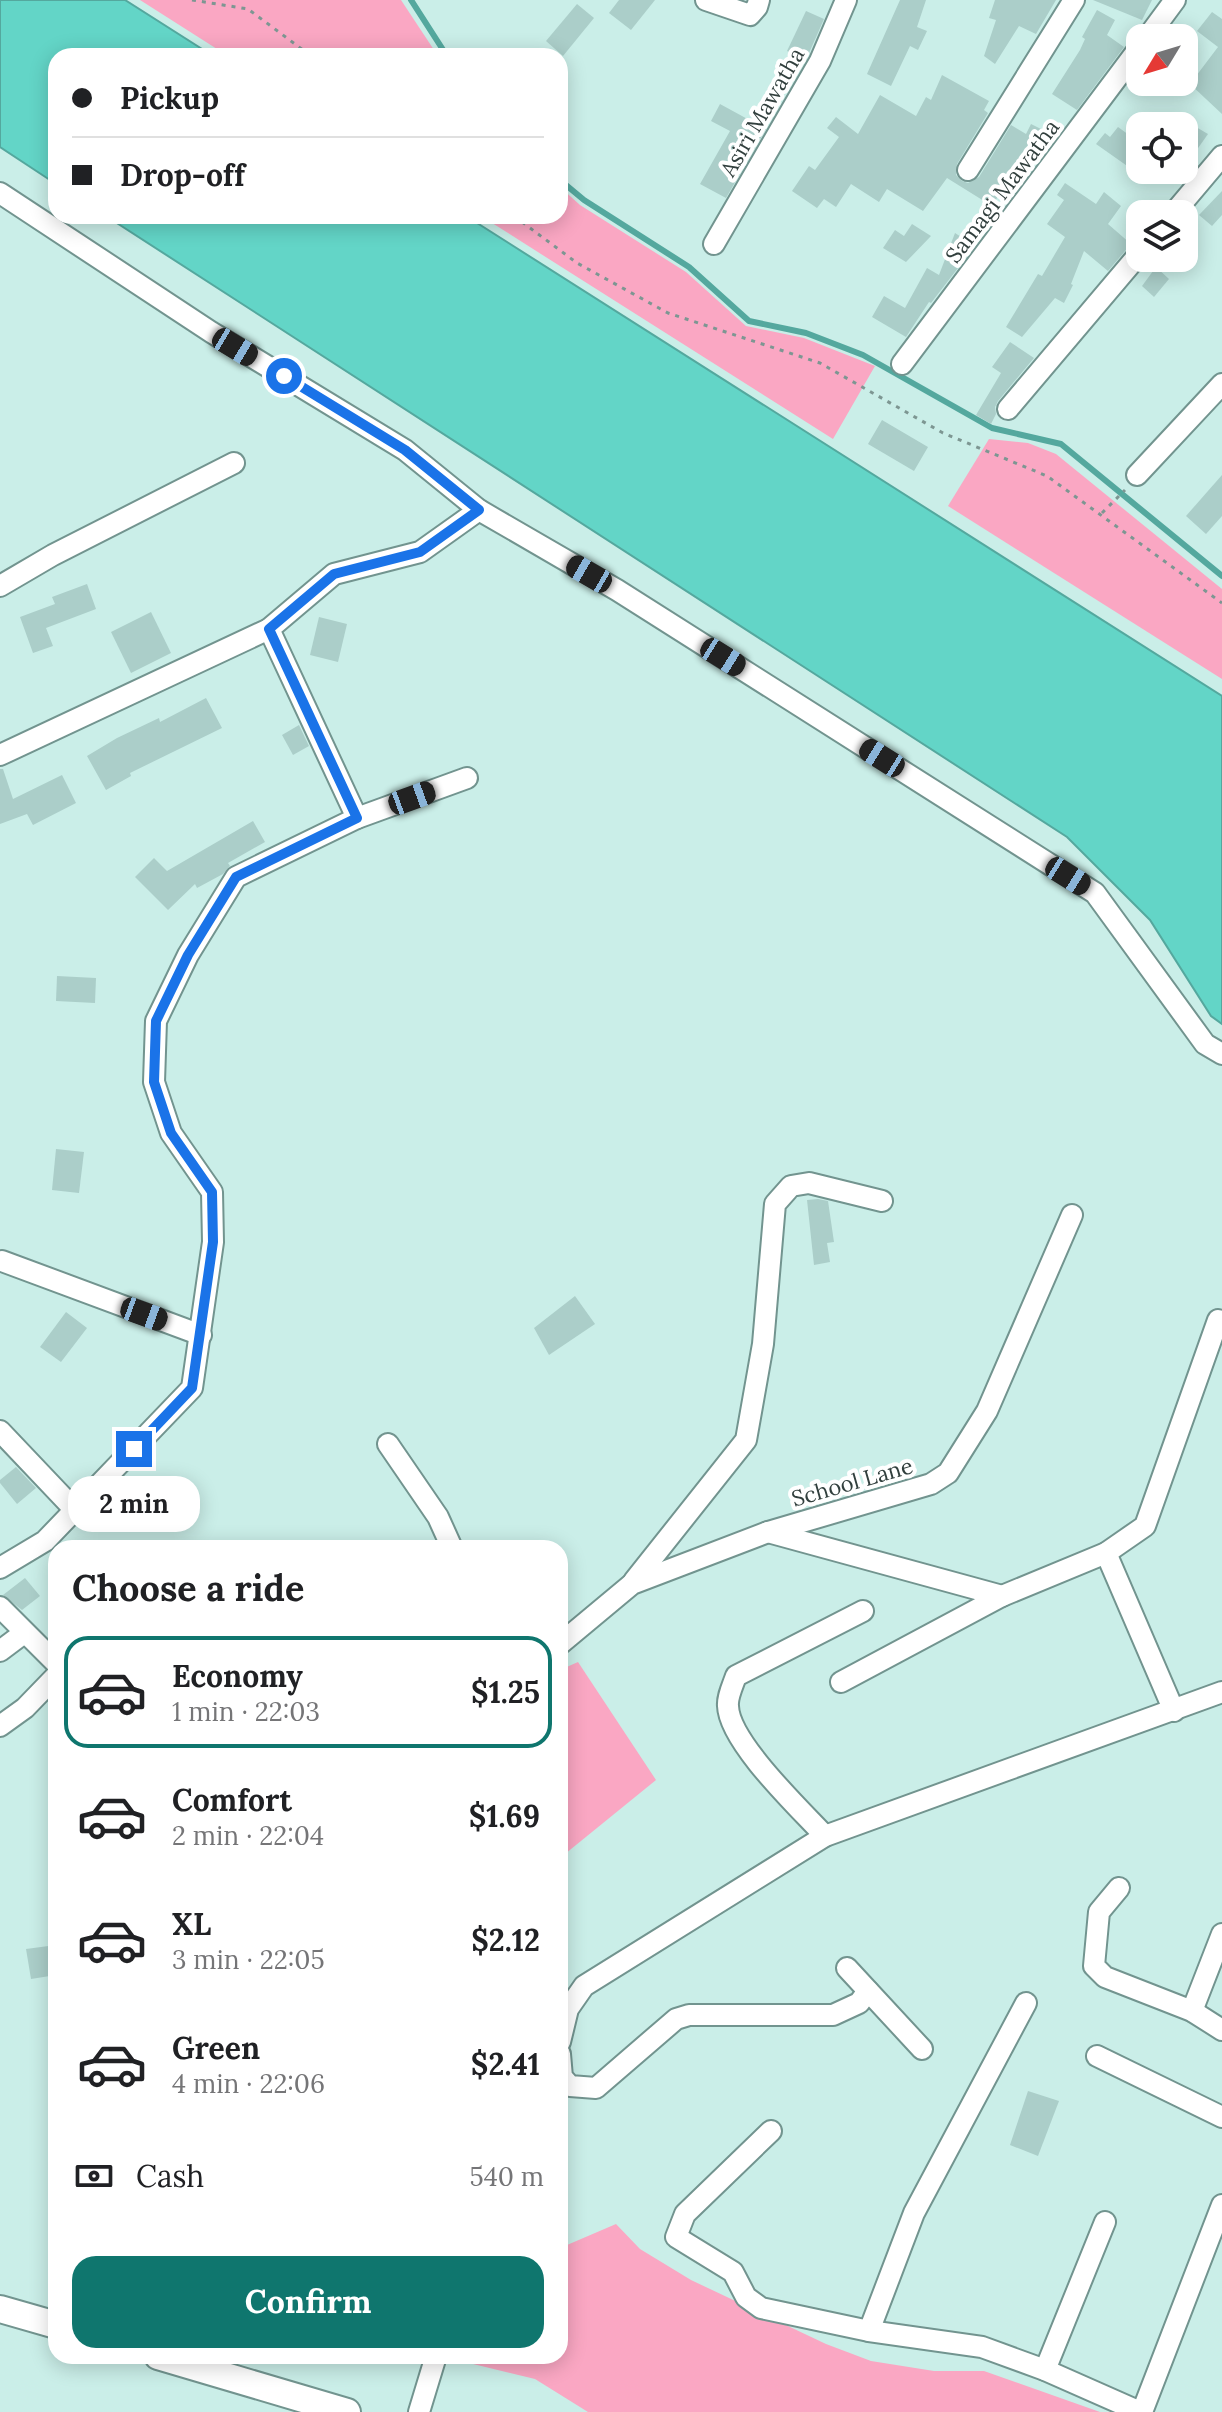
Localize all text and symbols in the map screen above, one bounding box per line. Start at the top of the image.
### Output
north arrow [1126,24,1198,96]
map controls [1126,24,1198,272]
street label: Asiri Mawatha [713,42,810,182]
text: Pickup [120,79,219,117]
button: locate [1126,112,1198,184]
street label: Samagi Mawatha [939,114,1065,268]
text: Drop-off [120,156,245,194]
button: layers [1126,200,1198,272]
car [208,324,262,370]
route start [266,358,302,394]
car [562,552,616,596]
car [696,634,750,680]
car [855,735,909,781]
car [385,779,439,817]
car [1041,853,1095,899]
car [117,1295,171,1333]
route end [116,1431,152,1467]
street label: School Lane [788,1451,916,1513]
callout: 2 min [68,1477,200,1533]
text: 2 min [99,1487,169,1520]
text: Choose a ride [72,1565,304,1611]
icon: car [76,1656,148,1728]
text: Economy [172,1657,303,1695]
text: $1.25 [471,1673,540,1711]
text: 1 min · 22:03 [172,1695,320,1728]
icon: car [76,1780,148,1852]
text: Comfort [172,1781,292,1819]
text: $1.69 [469,1797,540,1835]
text: 2 min · 22:04 [172,1819,324,1852]
icon: car [76,1904,148,1976]
text: XL [172,1905,211,1943]
text: $2.12 [471,1921,540,1959]
text: 3 min · 22:05 [172,1943,325,1976]
icon: car [76,2028,148,2100]
text: Green [172,2029,260,2067]
text: $2.41 [471,2045,540,2083]
text: 4 min · 22:06 [172,2067,325,2100]
icon: cash [72,2154,116,2198]
text: Cash [136,2157,204,2195]
text: 540 m [470,2160,544,2193]
button: Confirm [72,2256,544,2348]

